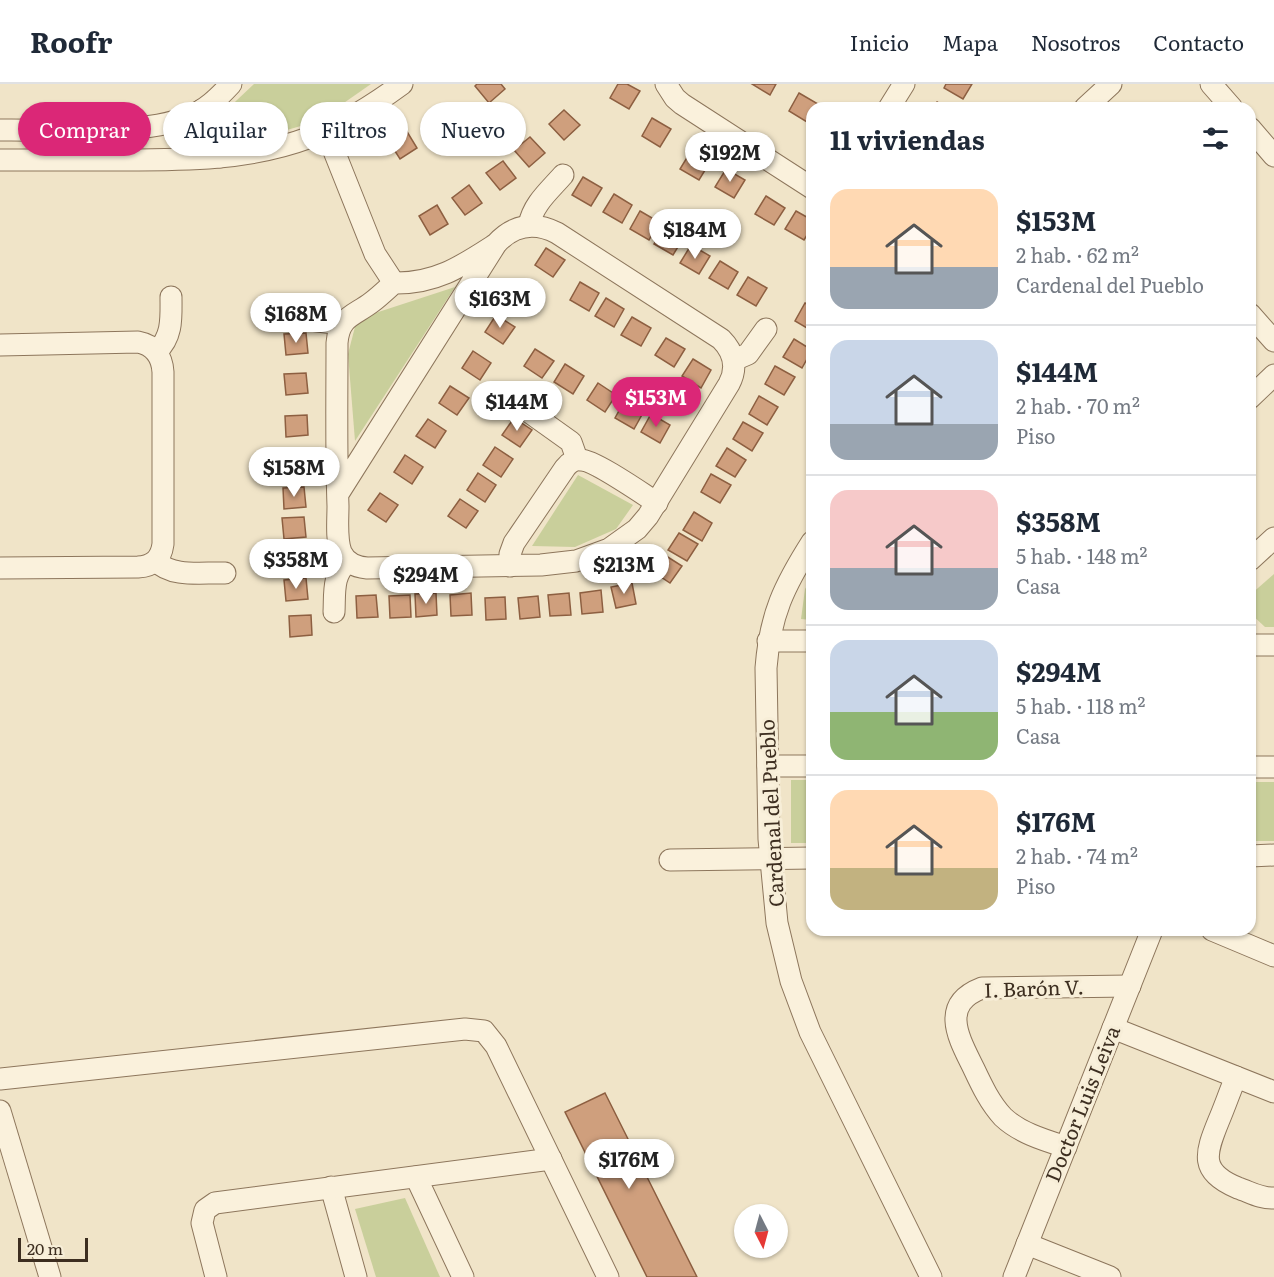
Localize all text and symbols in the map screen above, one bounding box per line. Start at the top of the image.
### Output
text: Roofr [30,20,112,62]
text: Inicio [850,26,909,57]
text: Mapa [942,26,998,57]
text: Nosotros [1031,26,1120,57]
text: Contacto [1153,26,1244,57]
chip: Comprar [18,102,151,156]
chip: Alquilar [163,102,288,156]
chip: Filtros [300,102,408,156]
chip: Nuevo [420,102,526,156]
text: 11 viviendas [830,119,985,158]
icon: filters [1199,122,1232,155]
pin: $192M [688,132,772,183]
text: $192M [699,136,761,166]
text: $153M [1016,200,1096,239]
pin: $184M [653,209,737,260]
text: $184M [663,213,727,243]
icon: home [878,213,950,285]
text: 2 hab. · 62 m² [1016,239,1139,269]
text: Cardenal del Pueblo [1016,269,1204,299]
pin: $163M [458,278,542,329]
text: $163M [469,282,531,312]
pin: $168M [254,293,338,344]
text: $168M [264,297,328,327]
text: $144M [1016,351,1098,390]
icon: home [878,364,950,436]
pin: $153M [614,377,698,428]
pin: $144M [475,381,559,432]
text: $153M [625,381,687,411]
text: $144M [485,385,549,415]
text: 2 hab. · 70 m² [1016,390,1140,420]
text: Piso [1016,420,1055,450]
pin: $158M [252,447,336,498]
text: $158M [263,451,325,481]
text: $358M [1016,501,1101,540]
icon: home [878,514,950,586]
pin: $358M [254,539,338,590]
text: 5 hab. · 148 m² [1016,540,1148,570]
text: $358M [263,543,329,573]
pin: $213M [582,544,666,595]
text: $213M [593,548,655,578]
pin: $294M [384,554,468,605]
text: $294M [393,558,459,588]
text: Casa [1016,570,1060,600]
text: $294M [1016,651,1102,690]
icon: home [878,664,950,736]
text: 5 hab. · 118 m² [1016,690,1145,720]
street label: Cardenal del Pueblo [750,718,790,908]
text: Casa [1016,720,1060,750]
text: $176M [1016,801,1096,840]
icon: home [878,814,950,886]
text: 2 hab. · 74 m² [1016,840,1138,870]
text: Piso [1016,870,1055,900]
street label: I. Barón V. [983,970,1084,1004]
street label: Doctor Luis Leiva [1036,1020,1126,1186]
pin: $176M [587,1139,671,1190]
text: $176M [598,1143,660,1173]
north arrow [734,1204,788,1258]
map controls [734,1204,788,1258]
scale bar [18,1235,88,1262]
text: 20 m [27,1236,63,1260]

